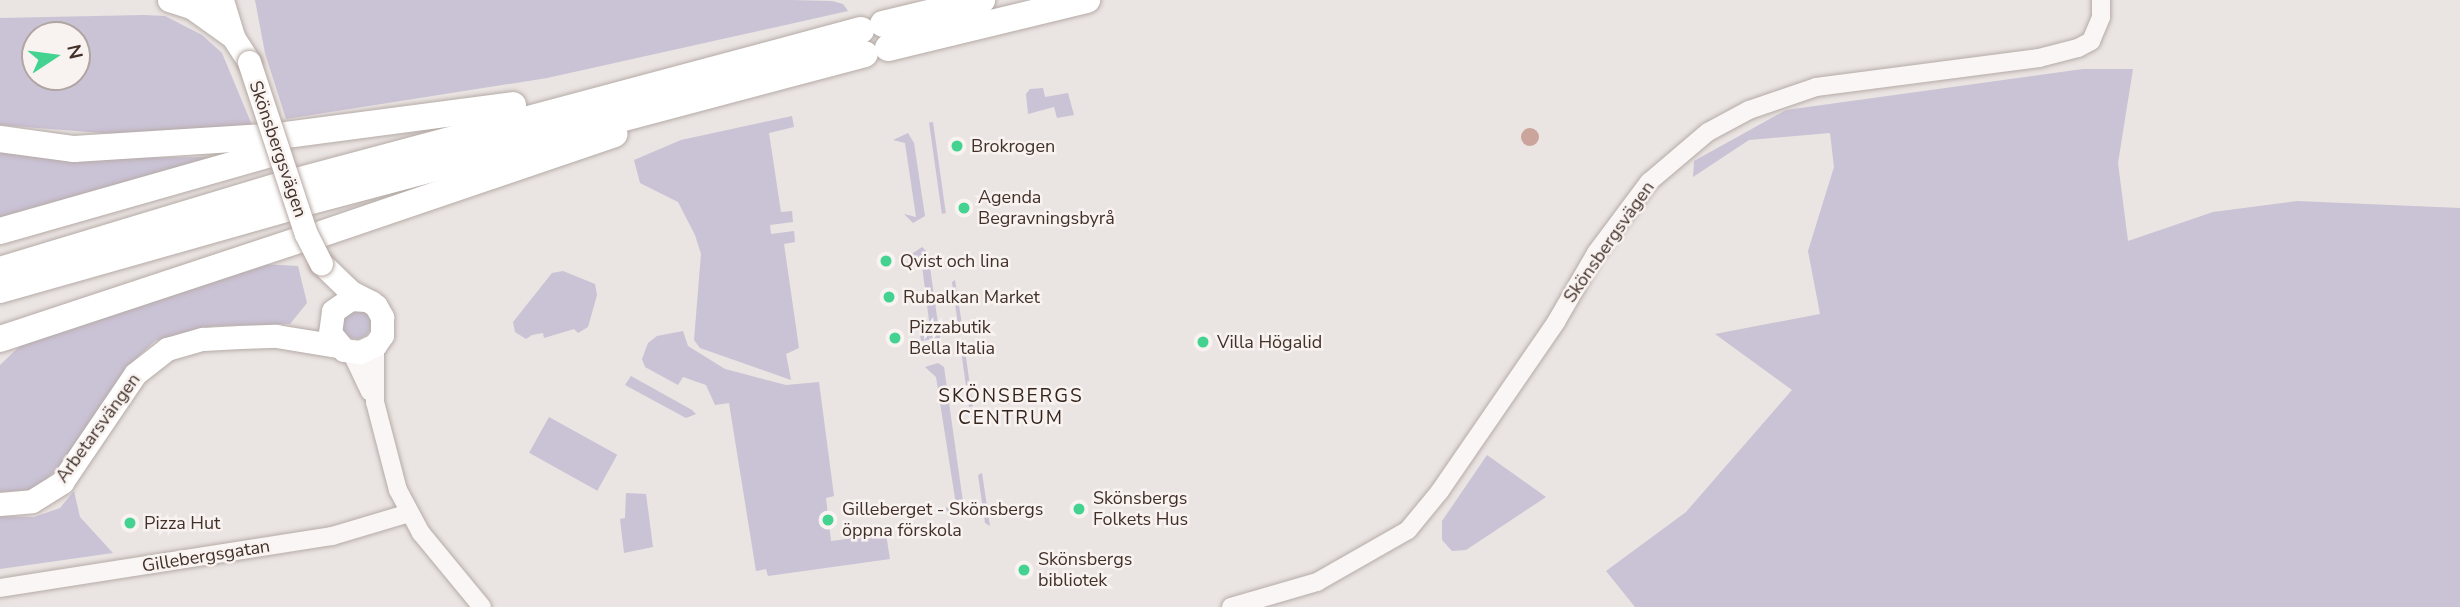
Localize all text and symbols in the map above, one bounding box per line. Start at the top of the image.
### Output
north arrow [21,21,91,91]
text: N [60,42,89,62]
street label: Skönsbergsvägen [244,78,312,220]
place label: Brokrogen [971,135,1055,157]
marker: Brokrogen [949,138,965,154]
street label: Skönsbergsvägen [1559,177,1659,307]
place label: Agenda Begravningsbyrå [978,187,1115,230]
marker: Agenda Begravningsbyrå [956,200,972,216]
place label: Qvist och lina [900,250,1009,272]
marker: Qvist och lina [878,253,894,269]
place label: Rubalkan Market [903,286,1040,308]
marker: Rubalkan Market [881,289,897,305]
place label: Pizzabutik Bella Italia [909,317,995,360]
marker: Pizzabutik Bella Italia [887,330,903,346]
place label: Villa Högalid [1217,331,1322,353]
marker: Villa Högalid [1195,334,1211,350]
street label: Arbetarsvängen [51,369,145,487]
district label: SKÖNSBERGS CENTRUM [940,386,1082,430]
place label: Skönsbergs Folkets Hus [1093,488,1188,530]
place label: Gilleberget - Skönsbergs öppna förskola [842,499,1043,542]
marker: Skönsbergs Folkets Hus [1071,501,1087,517]
place label: Pizza Hut [144,512,220,534]
marker: Gilleberget - Skönsbergs öppna förskola [820,512,836,528]
marker: Pizza Hut [122,515,138,531]
street label: Gillebergsgatan [141,535,271,577]
place label: Skönsbergs bibliotek [1038,549,1132,592]
marker: Skönsbergs bibliotek [1016,562,1032,578]

